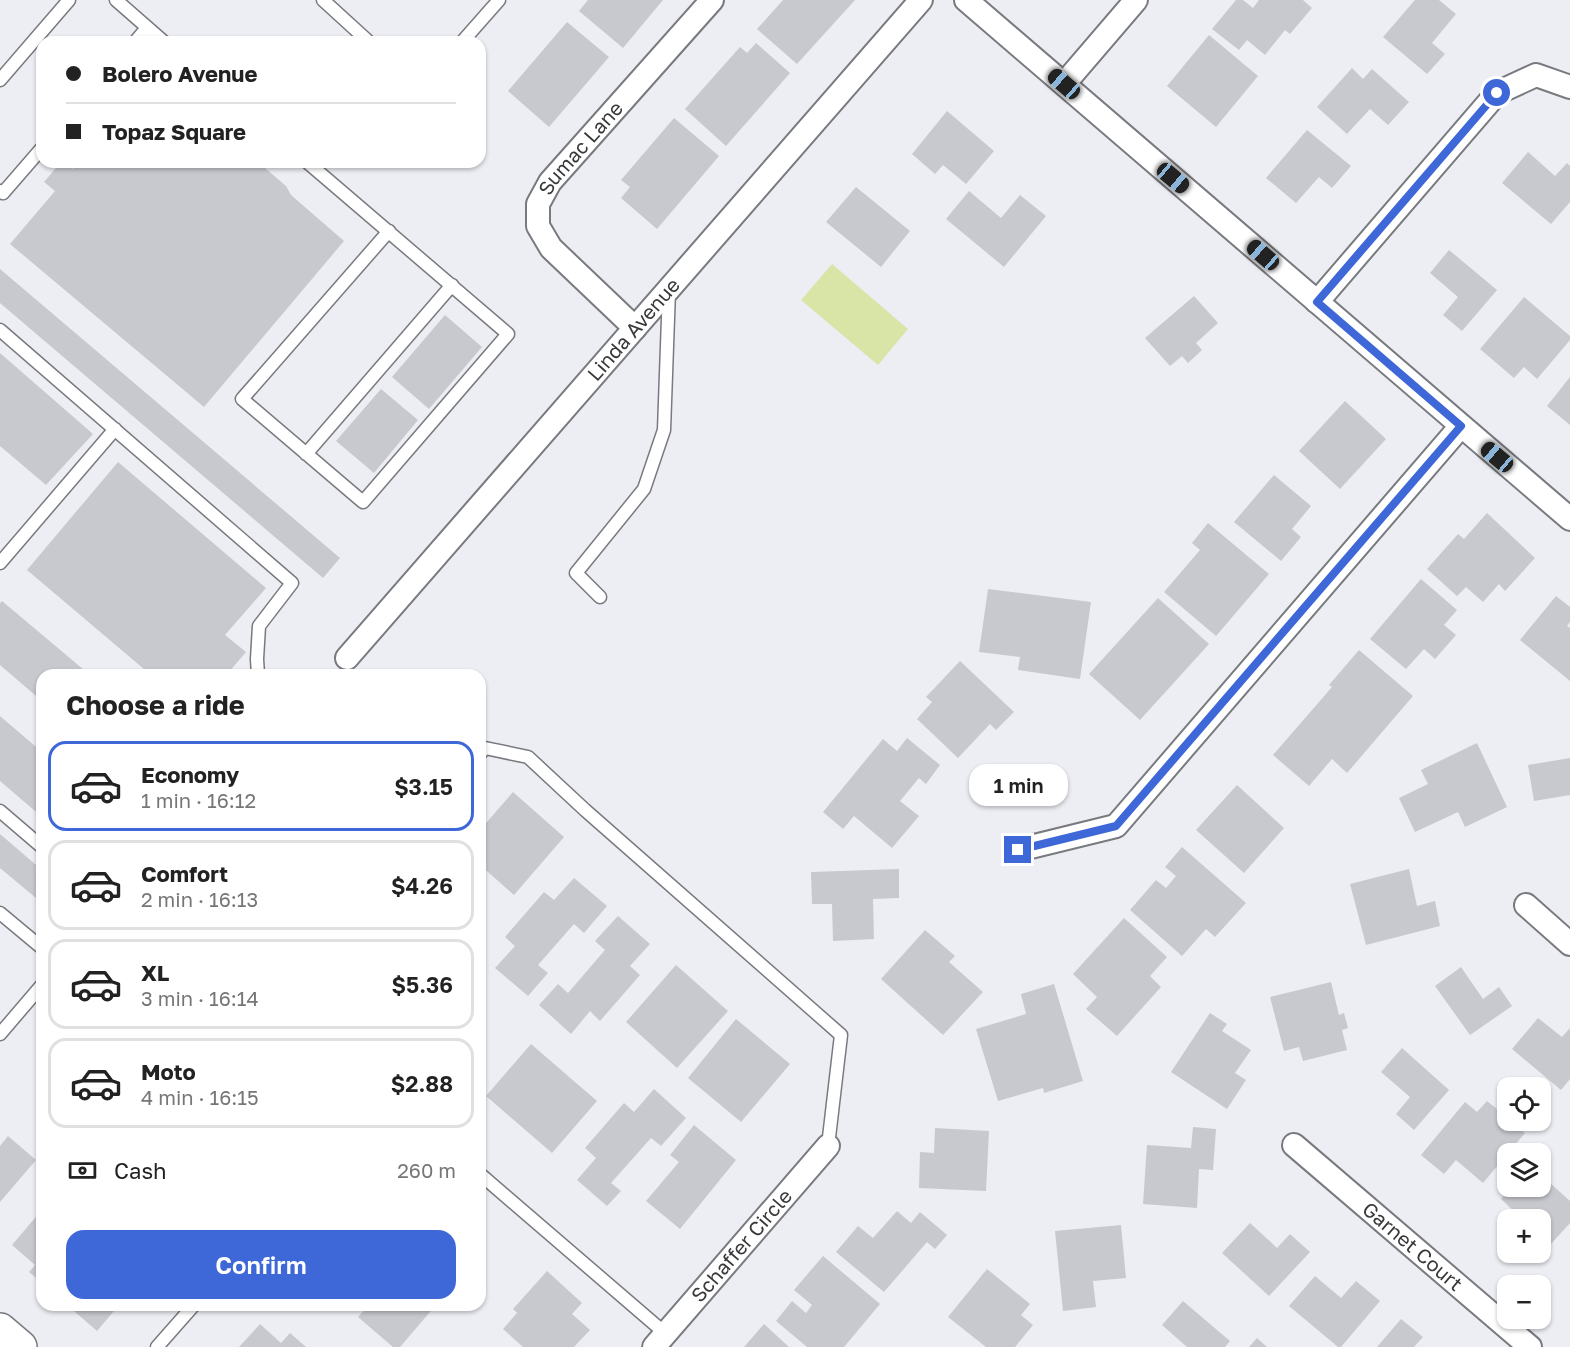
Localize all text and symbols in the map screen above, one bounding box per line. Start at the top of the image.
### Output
text: Bolero Avenue [102,60,257,87]
car [1045,65,1083,103]
route start [1483,79,1510,106]
street label: Sumac Lane [532,96,627,199]
text: Topaz Square [102,118,246,145]
car [1153,160,1193,196]
car [1244,236,1282,274]
street label: Linda Avenue [582,273,684,385]
car [1477,439,1517,475]
text: Choose a ride [66,689,245,721]
icon: car [69,759,123,813]
text: Economy [141,761,239,788]
callout: 1 min [968,763,1068,805]
text: $3.15 [394,773,453,800]
text: 1 min [993,773,1044,797]
text: 1 min · 16:12 [141,788,256,812]
route end [1004,836,1031,863]
icon: car [69,858,123,912]
text: Comfort [141,860,228,887]
text: $4.26 [391,872,453,899]
text: 2 min · 16:13 [141,887,258,911]
icon: car [69,957,123,1011]
text: XL [141,959,169,986]
text: $5.36 [391,971,453,998]
text: 3 min · 16:14 [141,986,259,1010]
icon: car [69,1056,123,1110]
text: Moto [141,1058,196,1085]
text: $2.88 [391,1070,453,1097]
map controls [1497,1077,1551,1329]
button: locate [1497,1077,1551,1131]
text: 4 min · 16:15 [141,1085,259,1109]
button: layers [1497,1143,1551,1197]
icon: cash [66,1154,99,1187]
text: Cash [114,1157,167,1184]
text: 260 m [397,1158,456,1182]
street label: Schaffer Circle [686,1184,796,1306]
street label: Garnet Court [1358,1196,1468,1295]
button: + [1497,1209,1551,1263]
button: Confirm [66,1230,456,1299]
button: − [1497,1275,1551,1329]

